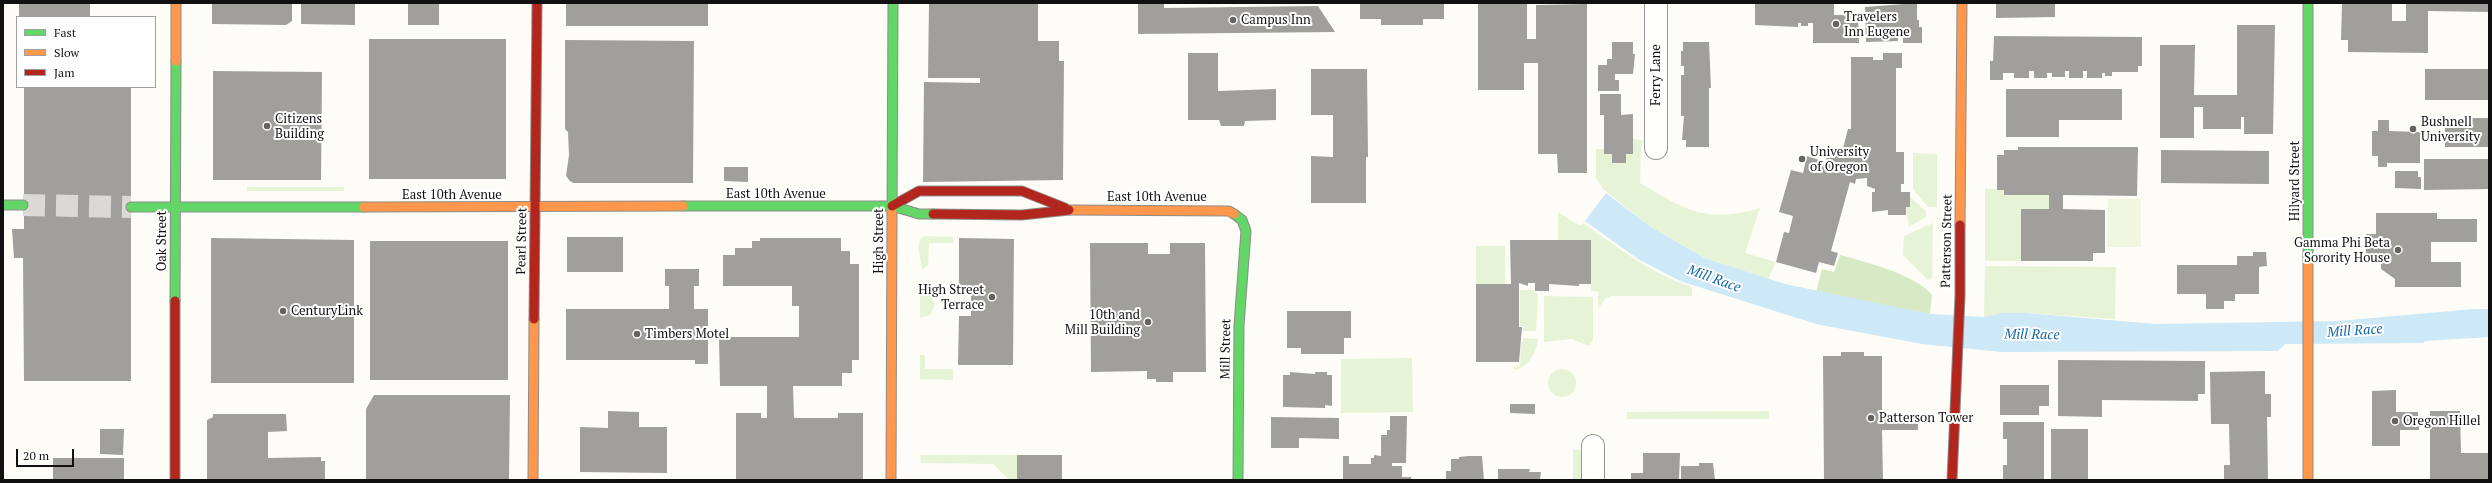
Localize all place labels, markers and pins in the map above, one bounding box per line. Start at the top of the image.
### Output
place label: Travelers Inn Eugene [1844,9,1910,40]
place label: Campus Inn [1241,12,1311,28]
marker: Campus Inn [1228,15,1238,25]
marker: Travelers Inn Eugene [1831,19,1841,29]
place label: Citizens Building [275,111,324,142]
place label: Bushnell University [2421,114,2480,145]
marker: Citizens Building [262,121,272,131]
marker: Bushnell University [2408,124,2418,134]
place label: University of Oregon [1810,144,1869,175]
marker: University of Oregon [1797,154,1807,164]
place label: Gamma Phi Beta Sorority House [2294,235,2390,266]
marker: Gamma Phi Beta Sorority House [2393,245,2403,255]
place label: High Street Terrace [918,282,984,313]
marker: High Street Terrace [987,292,997,302]
place label: CenturyLink [291,303,363,319]
marker: CenturyLink [278,306,288,316]
place label: 10th and Mill Building [1065,307,1140,338]
marker: 10th and Mill Building [1143,317,1153,327]
place label: Timbers Motel [645,326,729,342]
marker: Timbers Motel [632,329,642,339]
place label: Patterson Tower [1879,410,1973,426]
marker: Patterson Tower [1866,413,1876,423]
place label: Oregon Hillel [2403,413,2481,429]
marker: Oregon Hillel [2390,416,2400,426]

